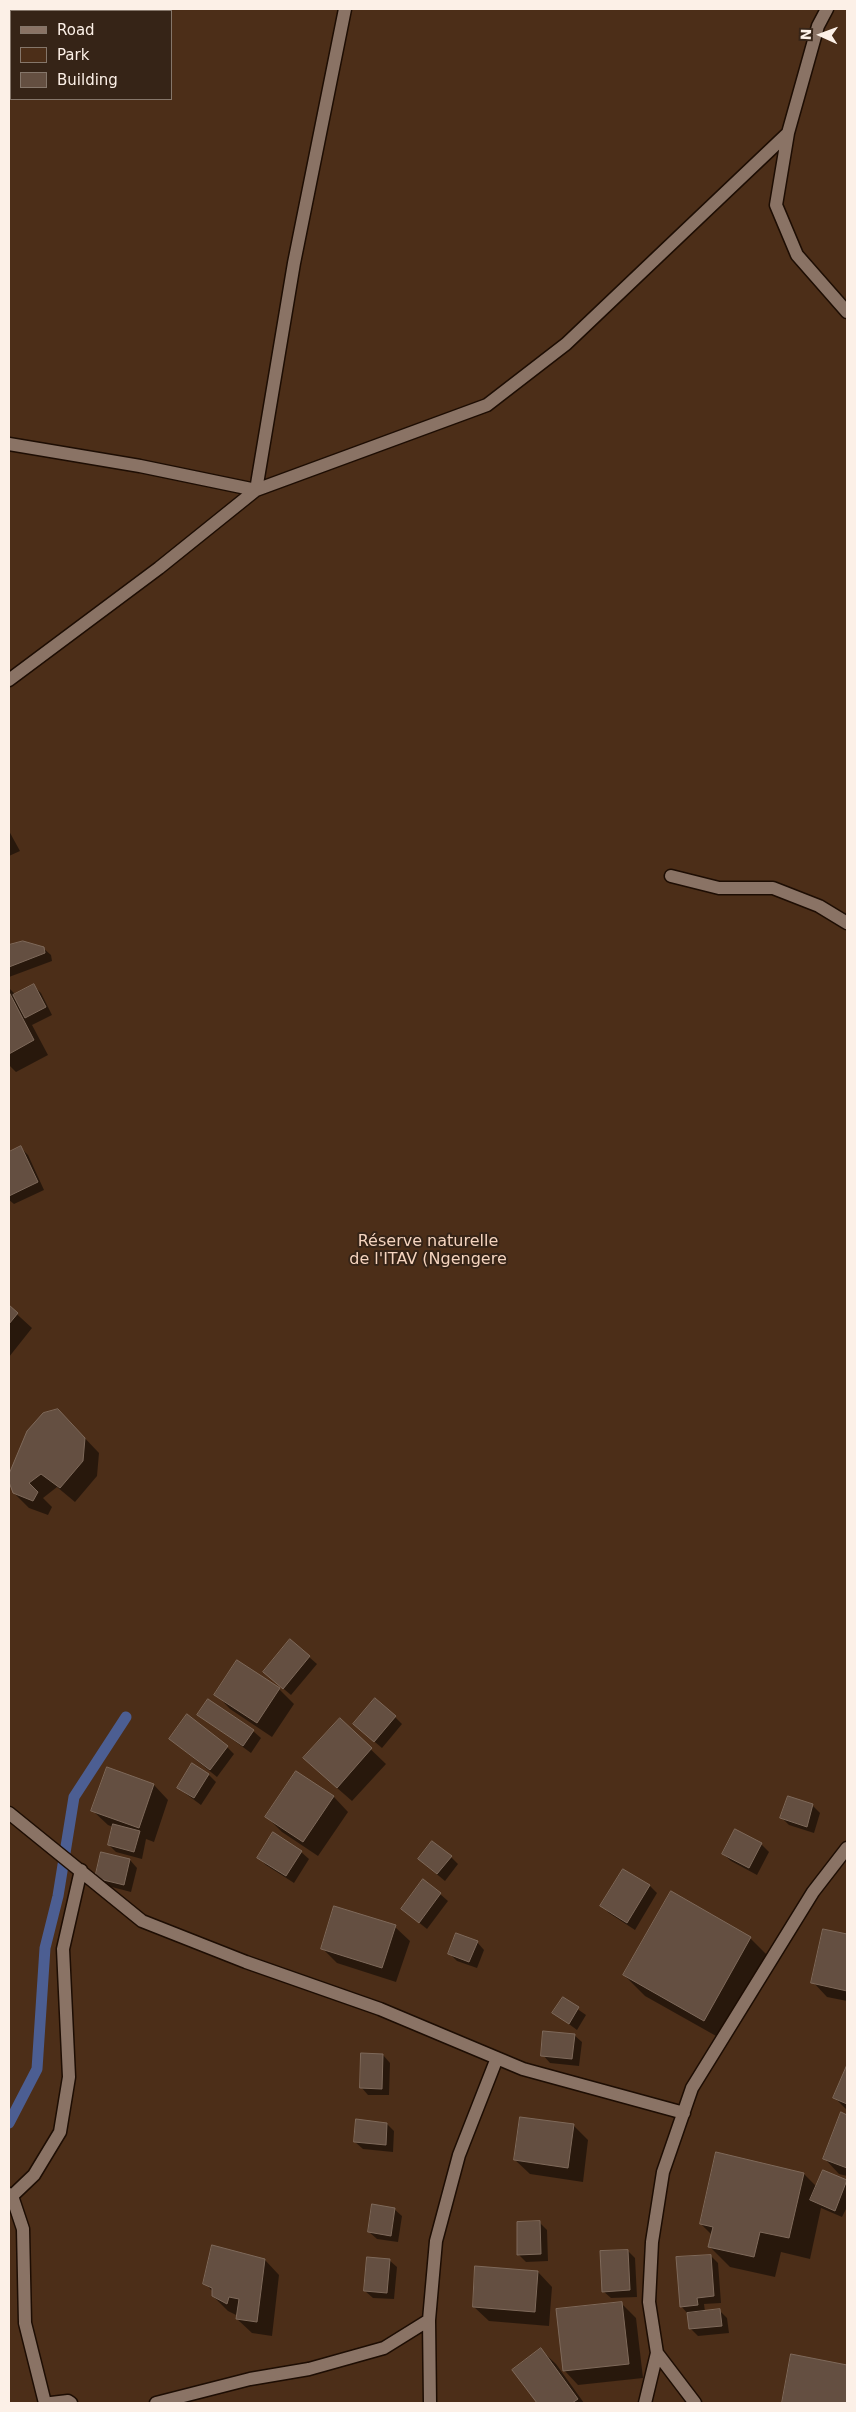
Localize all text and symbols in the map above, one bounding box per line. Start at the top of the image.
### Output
legend [10,10,172,100]
north arrow [796,10,846,60]
text: Road [57,21,95,39]
text: N [798,28,814,41]
text: Park [57,46,89,64]
text: Building [57,71,118,89]
park label: Réserve naturelle de l'ITAV (Ngengere [349,1232,507,1270]

